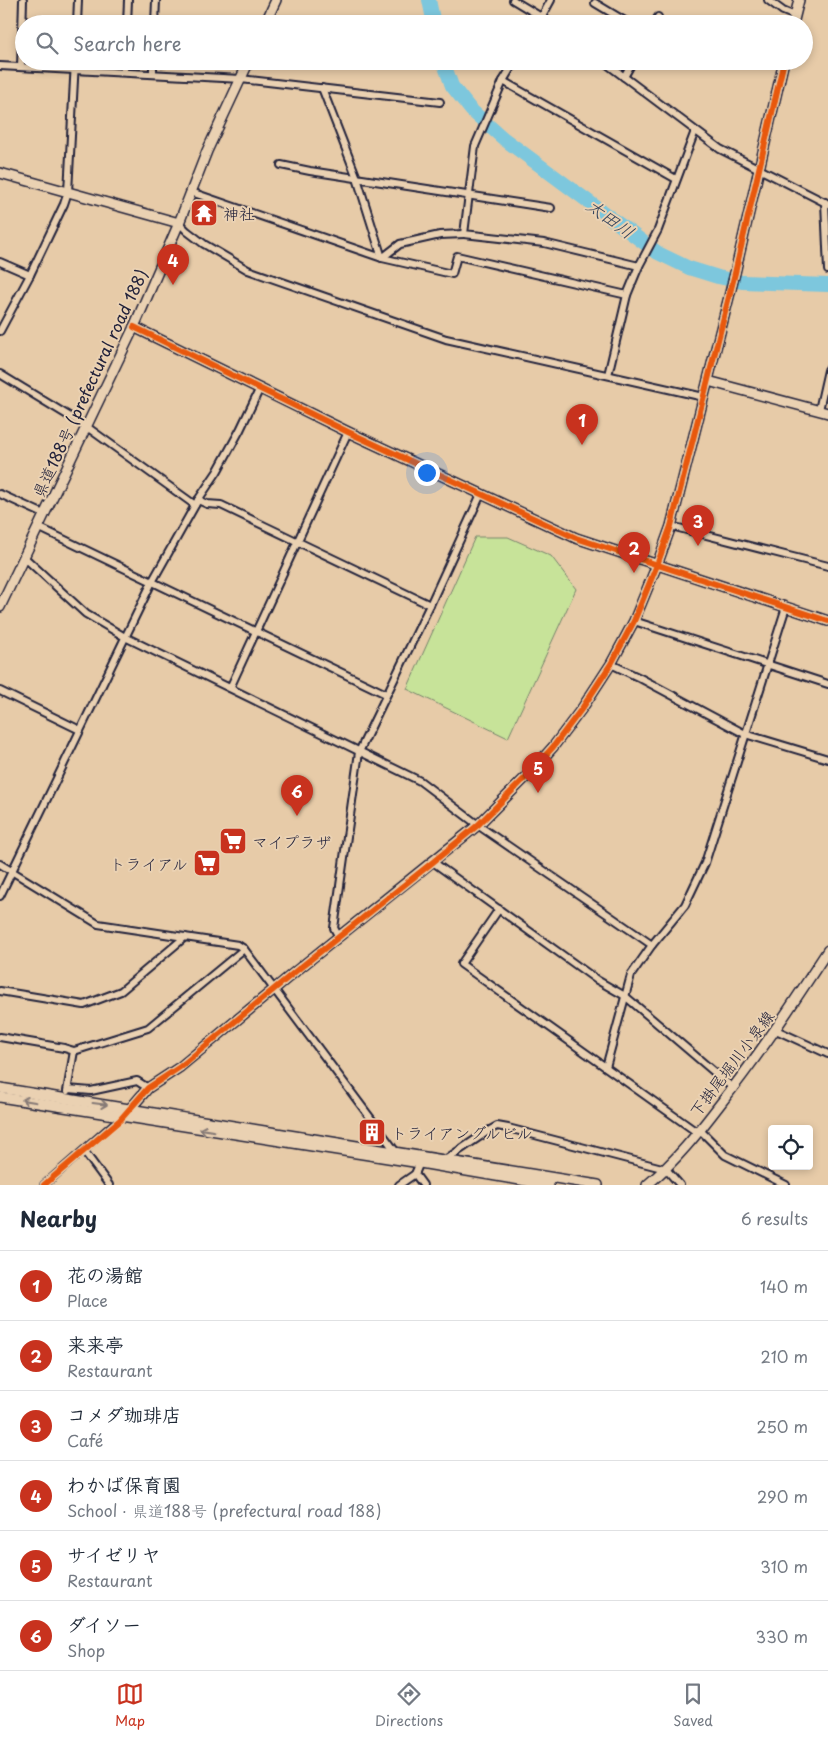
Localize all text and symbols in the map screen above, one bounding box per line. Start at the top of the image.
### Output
search box [15,15,813,70]
icon: search [33,29,61,57]
text: Search here [73,29,182,57]
water label: 太田川 [581,191,641,245]
temple icon: 神社 [189,198,219,228]
place label: 神社 [223,201,255,225]
pin: 4 [157,244,189,285]
street label: 県道188号 (prefectural road 188) [25,265,153,501]
pin: 1 [566,404,598,445]
your location [414,460,440,486]
pin: 3 [682,505,714,546]
pin: 2 [618,532,650,573]
pin: 5 [522,752,554,793]
pin: 6 [281,775,313,816]
supermarket icon: マイプラザ [218,826,248,856]
place label: マイプラザ [252,829,331,853]
supermarket icon: トライアル [192,848,222,878]
place label: トライアル [110,851,188,875]
street label: 下掛尾堀川小泉線 [683,1005,779,1121]
one-way arrow [22,1096,38,1106]
one-way arrow [92,1099,108,1109]
building icon: トライアングルビル [357,1117,387,1147]
place label: トライアングルビル [391,1120,533,1144]
one-way arrow [199,1124,215,1134]
map controls [768,1125,813,1170]
button: locate [768,1125,813,1170]
text: Nearby [20,1202,97,1234]
text: 6 results [741,1206,808,1230]
text: 花の湯館 [67,1260,143,1288]
text: 1 [32,1274,40,1298]
text: 140 m [760,1274,808,1298]
text: Place [67,1288,108,1312]
text: 来来亭 [67,1330,124,1358]
text: 2 [30,1344,42,1368]
text: 210 m [760,1344,808,1368]
text: Restaurant [67,1358,153,1382]
text: コメダ珈琲店 [67,1400,181,1428]
text: 3 [31,1414,41,1438]
text: 250 m [757,1414,808,1438]
text: Café [67,1428,103,1452]
text: わかば保育園 [67,1470,181,1498]
text: 4 [31,1484,41,1508]
text: 290 m [757,1484,808,1508]
text: School · 県道188号 (prefectural road 188) [67,1498,381,1522]
text: サイゼリヤ [67,1540,161,1568]
text: 5 [31,1554,41,1578]
text: 310 m [760,1554,808,1578]
text: Restaurant [67,1568,153,1592]
text: ダイソー [67,1610,141,1638]
text: 6 [30,1624,42,1648]
text: 330 m [755,1624,808,1648]
text: Shop [67,1638,105,1662]
tab: Map [115,1680,145,1731]
tab: Directions [375,1680,443,1731]
tab: Saved [673,1680,713,1731]

